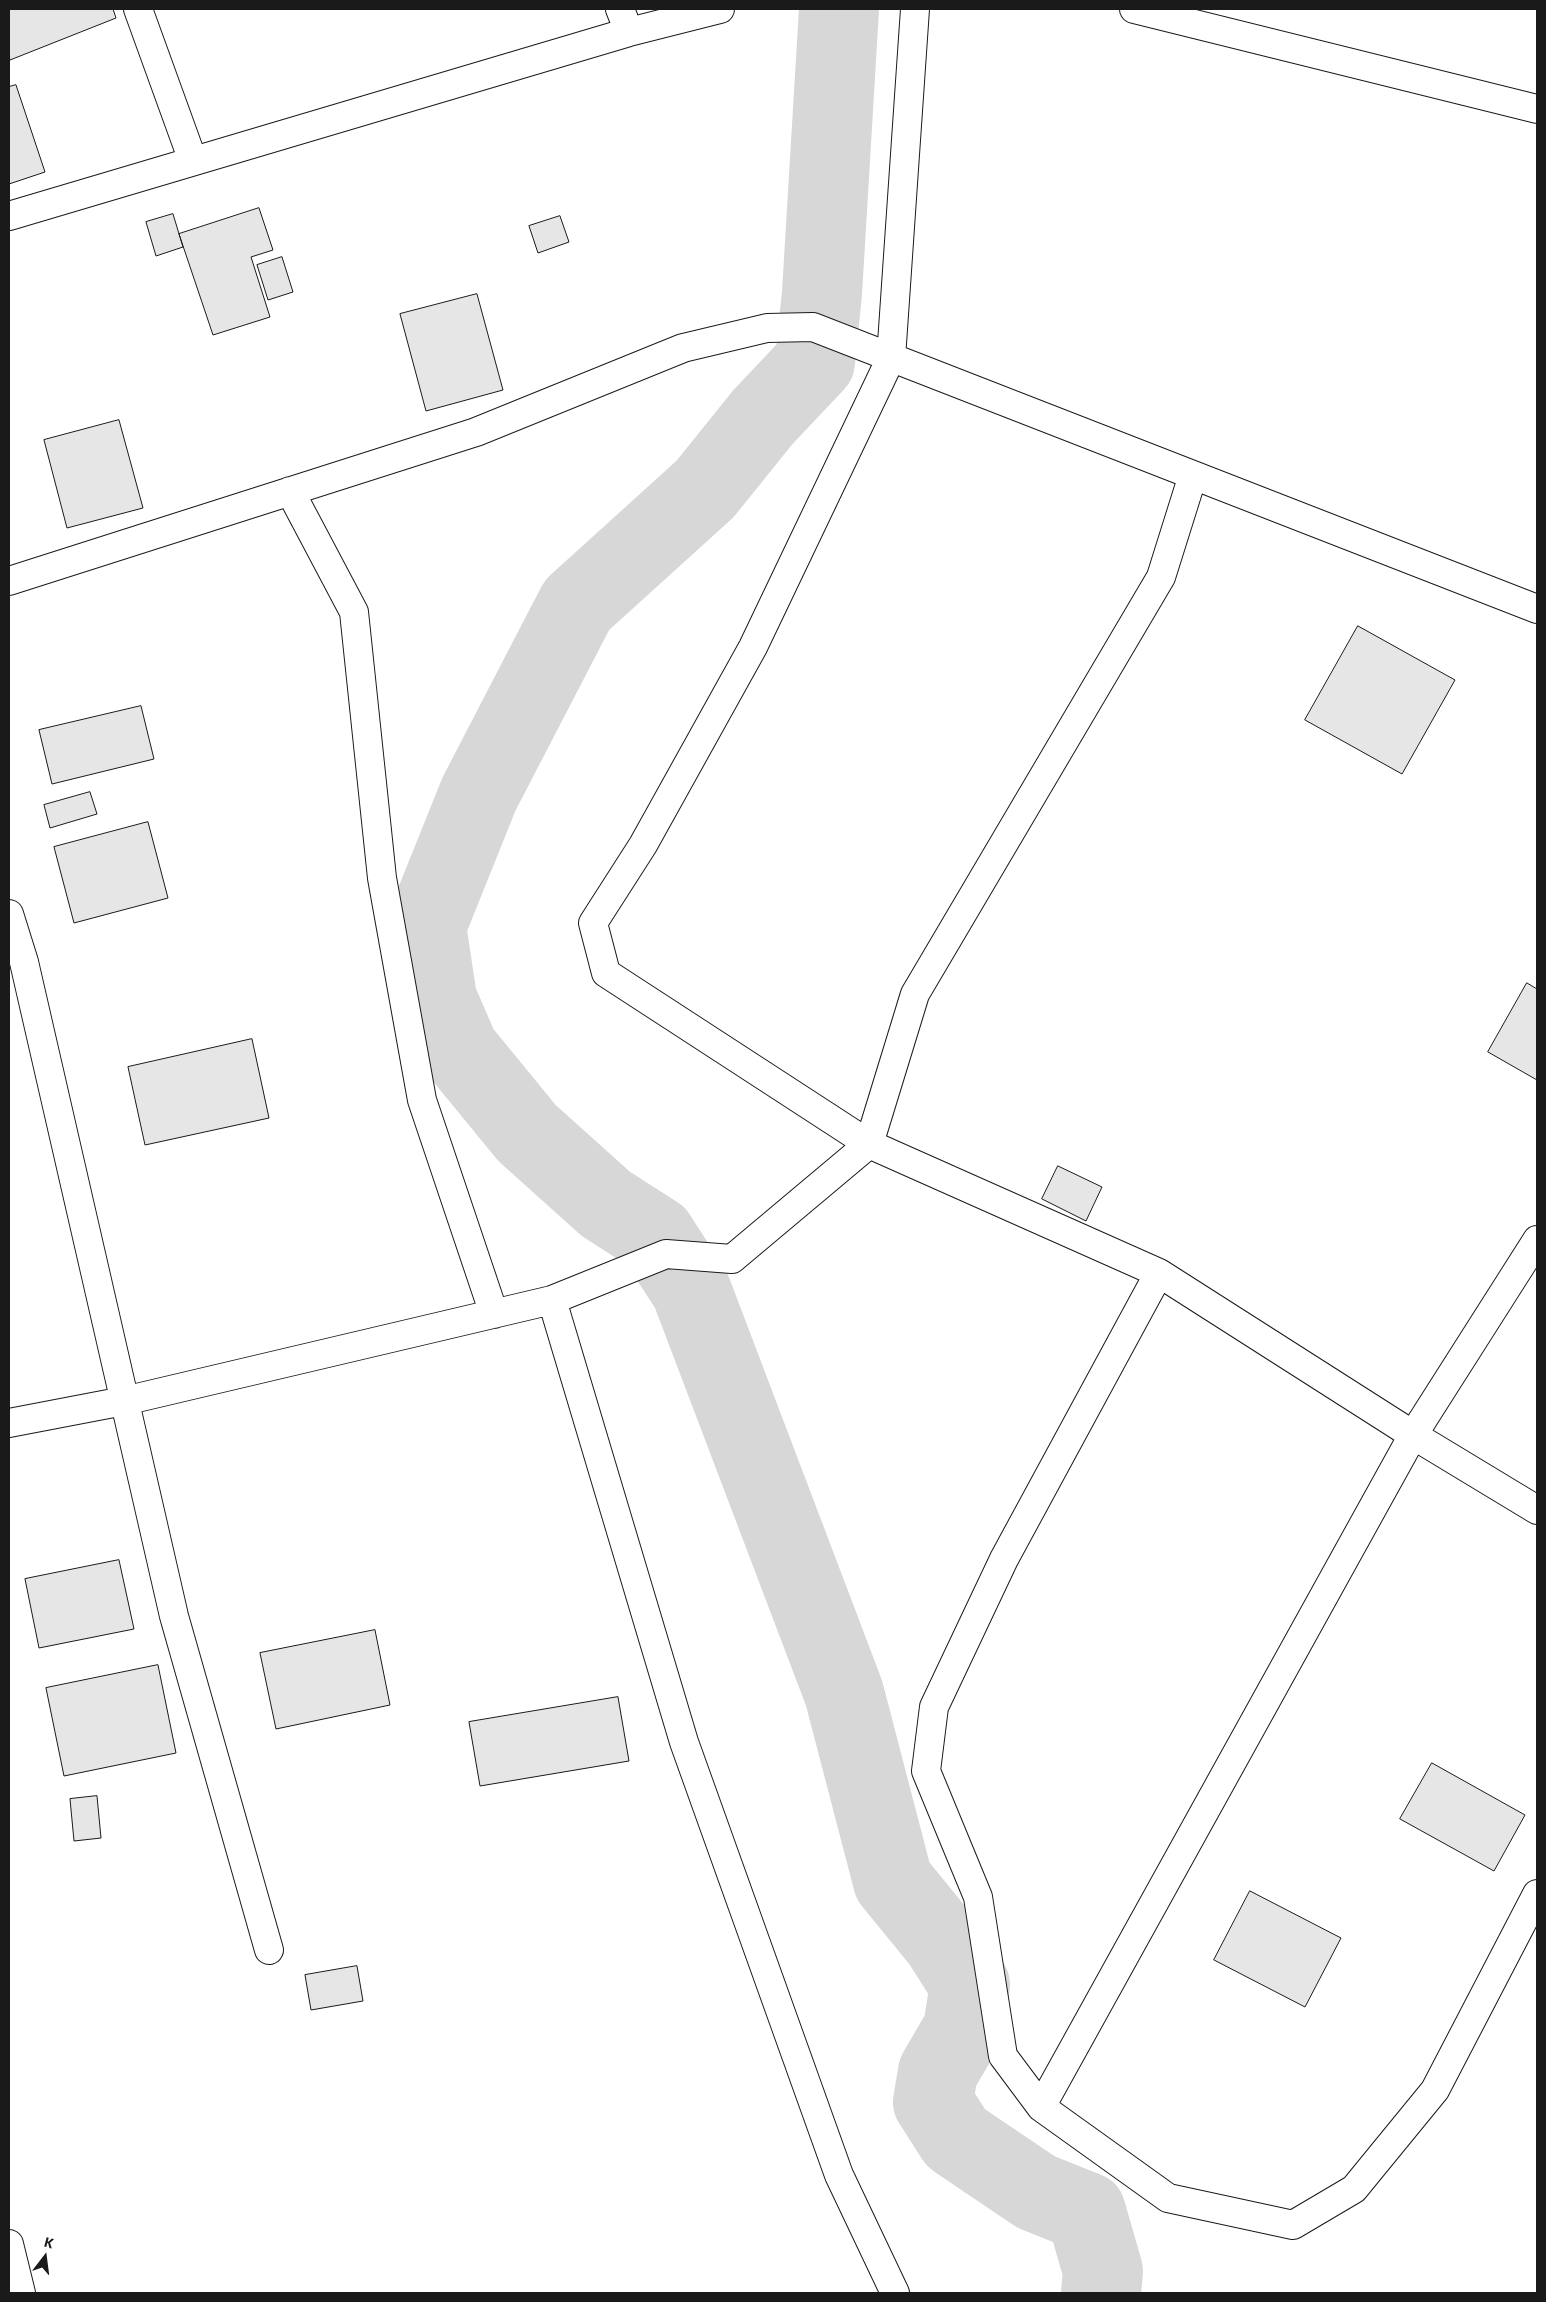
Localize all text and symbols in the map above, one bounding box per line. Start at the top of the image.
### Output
north arrow [20,2232,70,2282]
text: K [43,2233,55,2251]

